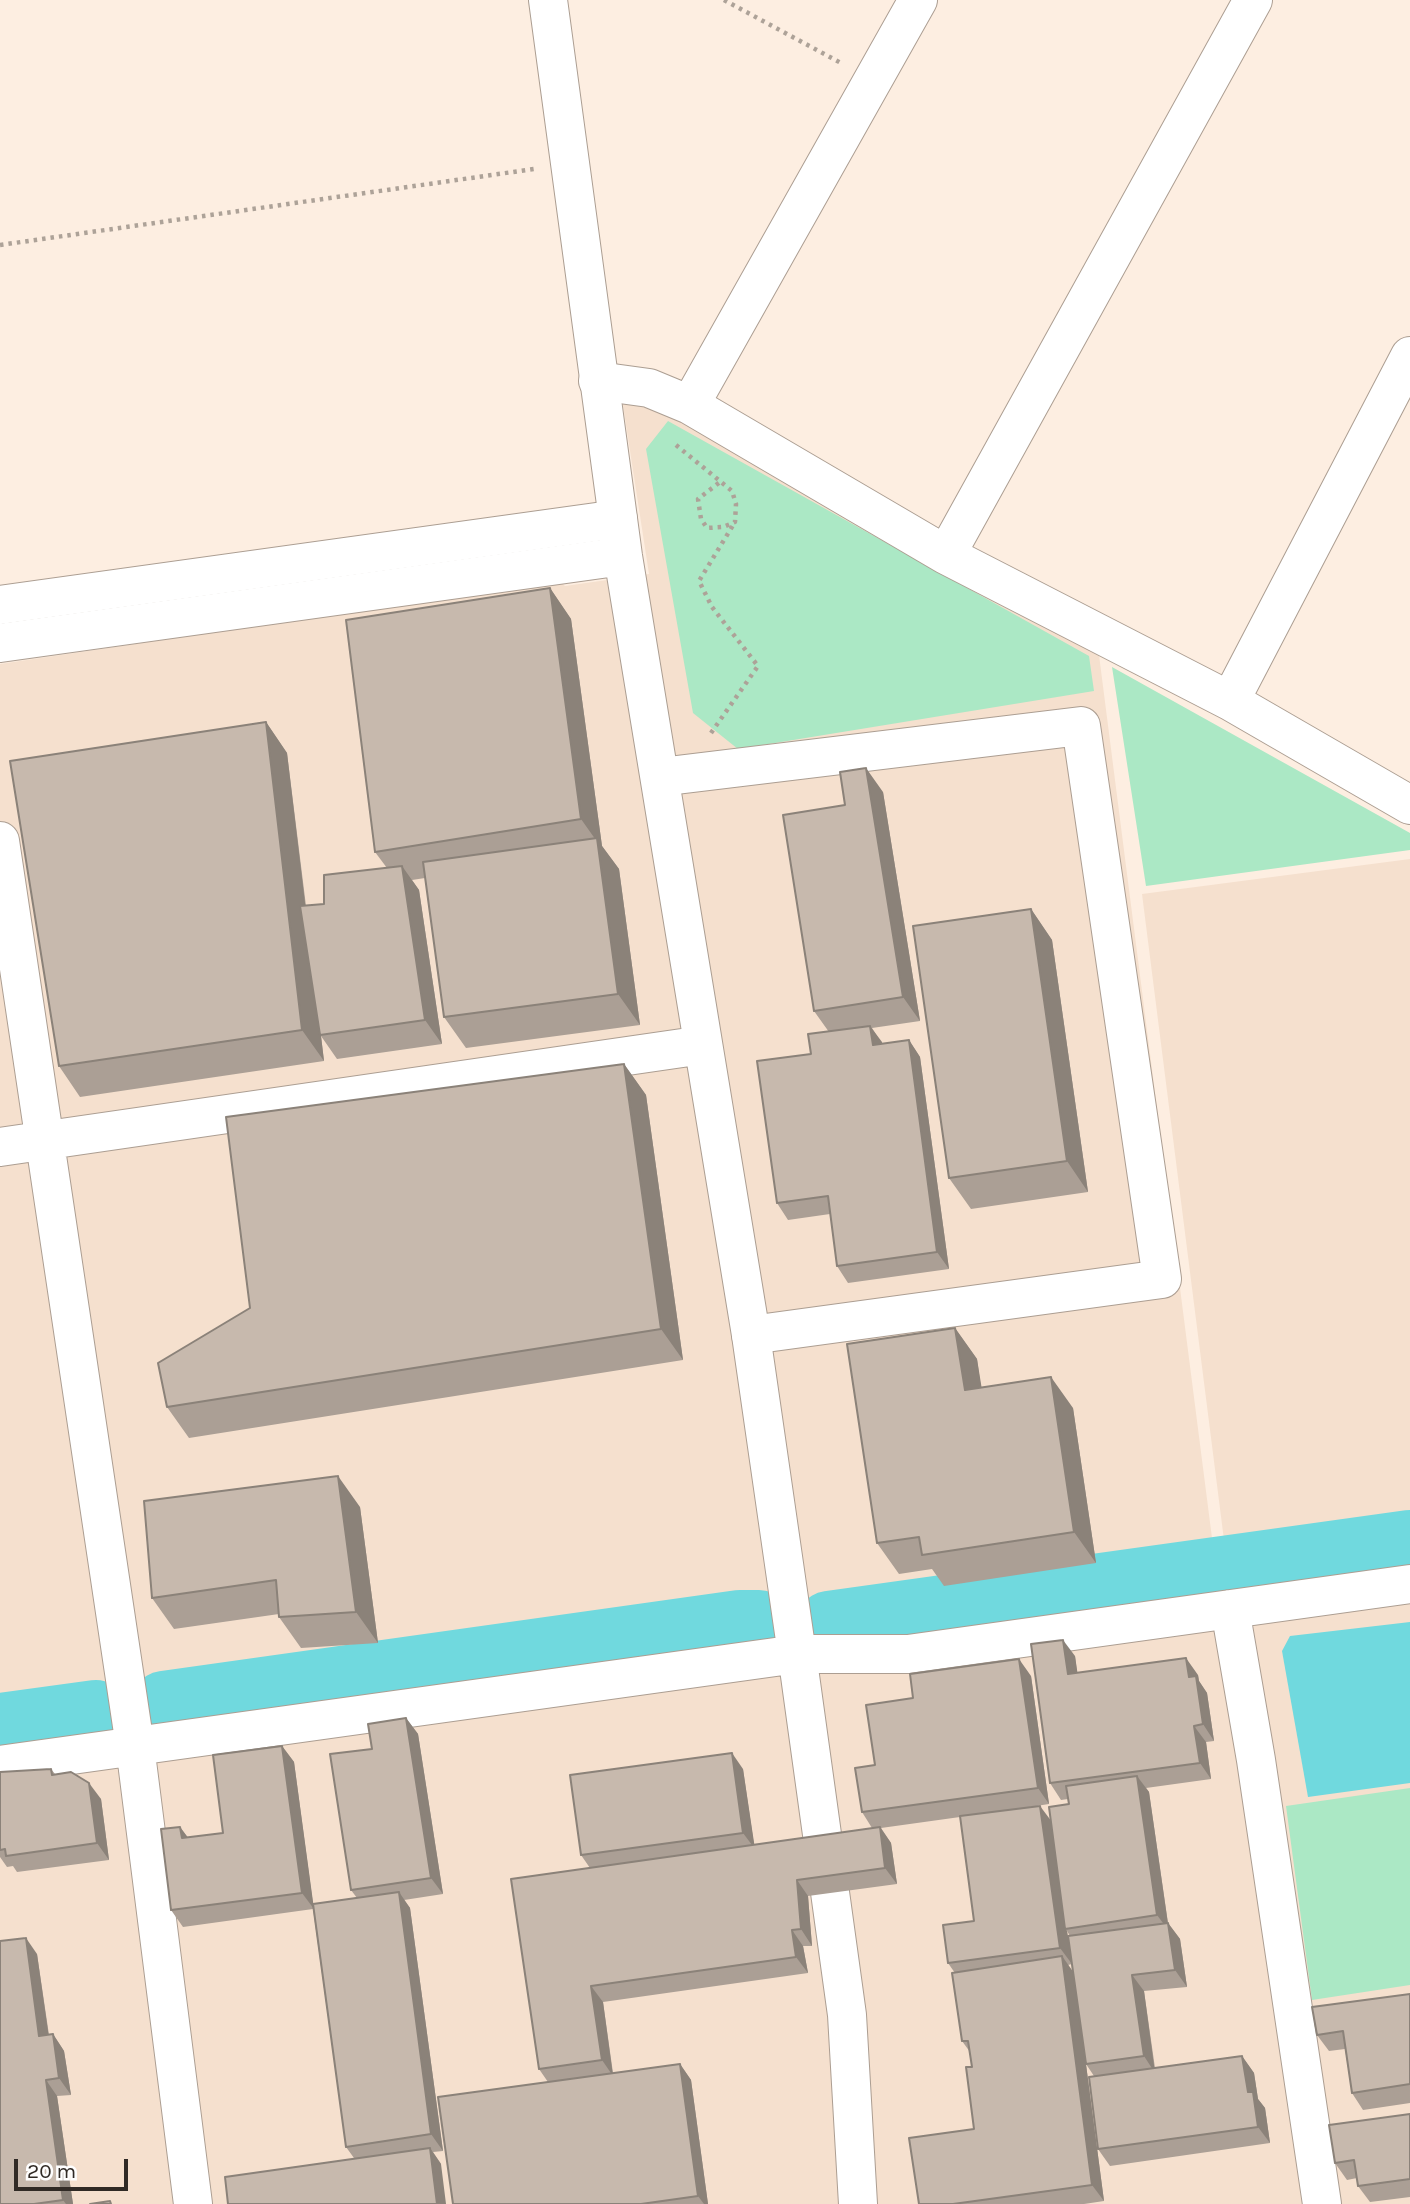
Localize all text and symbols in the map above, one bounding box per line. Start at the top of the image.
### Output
scale bar [18,2144,131,2188]
text: 20 m [27,2159,76,2183]

